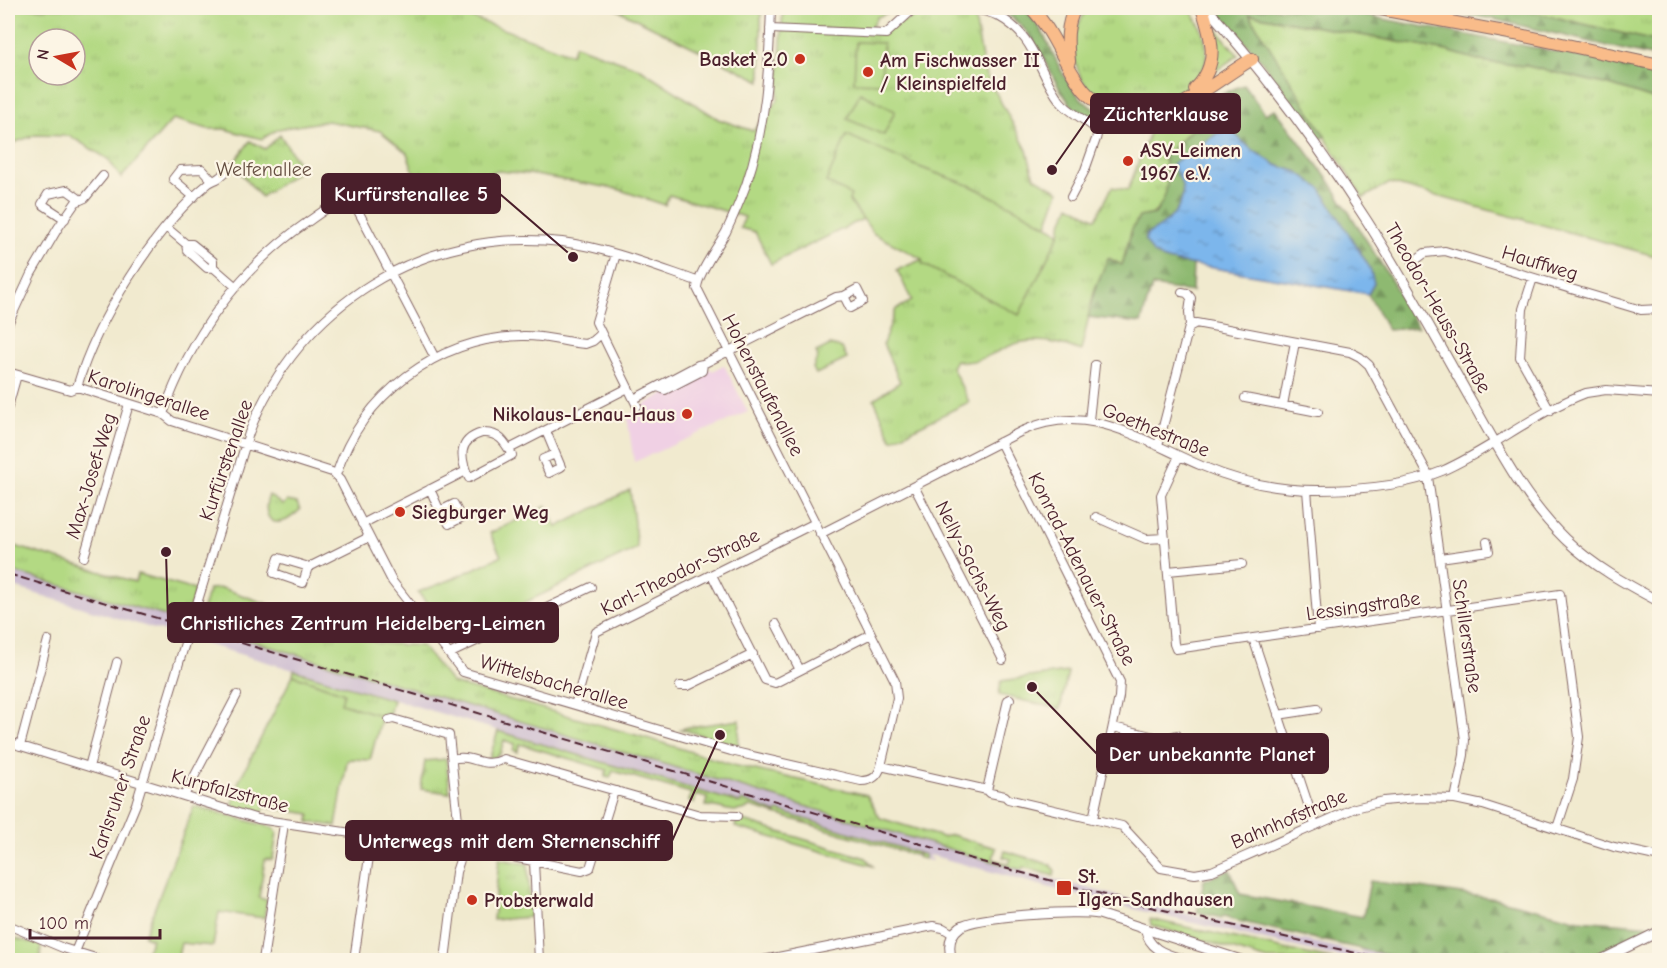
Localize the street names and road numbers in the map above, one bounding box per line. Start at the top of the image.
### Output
street label: Theodor-Heuss-Straße [1380,219,1496,397]
street label: Hauffweg [1499,241,1581,285]
street label: Hohenstaufenallee [717,310,809,460]
street label: Karolingerallee [85,364,213,426]
street label: Kurfürstenallee [194,396,258,524]
street label: Goethestraße [1099,398,1213,462]
street label: Max-Josef-Weg [61,410,121,542]
street label: Konrad-Adenauer-Straße [1023,469,1141,669]
street label: Nelly-Sachs-Weg [930,497,1016,635]
street label: Karl-Theodor-Straße [597,524,763,620]
street label: Schillerstraße [1448,577,1486,695]
street label: Lessingstraße [1304,587,1422,625]
street label: Wittelsbacherallee [477,650,631,714]
street label: Karlsruher Straße [85,712,155,862]
street label: Kurpfalzstraße [169,764,291,818]
street label: Bahnhofstraße [1228,784,1350,854]

